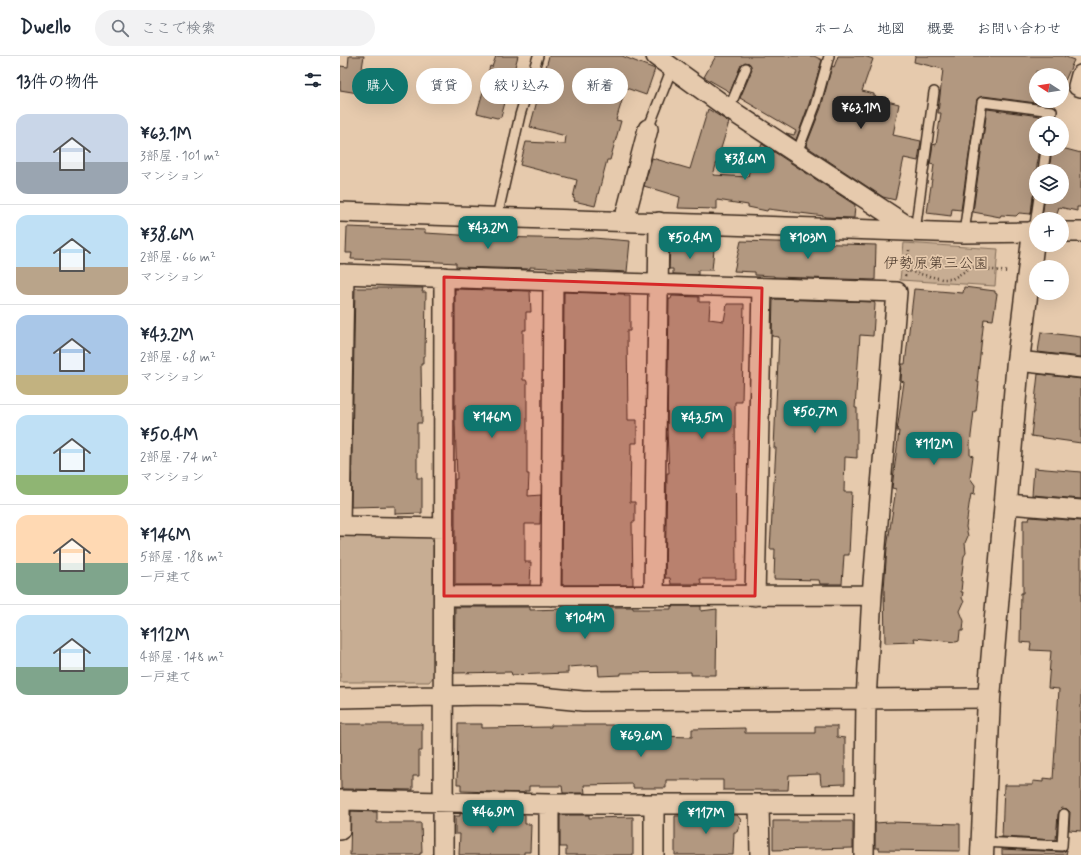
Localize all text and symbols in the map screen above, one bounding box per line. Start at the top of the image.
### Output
search box [95,10,375,46]
text: Dwello [20,15,71,40]
icon: search [109,17,131,39]
text: ここで検索 [141,19,216,39]
text: ホーム [814,20,855,38]
text: 地図 [877,20,905,38]
text: 概要 [927,20,955,38]
text: お問い合わせ [977,20,1061,38]
chip: 購入 [352,68,408,104]
chip: 賃貸 [416,68,472,104]
chip: 絞り込み [480,68,564,104]
chip: 新着 [572,68,628,104]
north arrow [1029,68,1069,108]
map controls [1029,68,1069,300]
icon: filters [302,69,324,91]
text: 13件の物件 [16,71,99,93]
pin: ¥63.1M [828,96,894,130]
text: ¥63.1M [841,100,881,117]
button: locate [1029,116,1069,156]
text: ¥63.1M [140,123,192,145]
icon: home [48,130,96,178]
pin: ¥38.6M [712,147,778,181]
text: 3部屋 · 101 m² [140,148,220,165]
text: ¥38.6M [724,151,766,168]
button: layers [1029,164,1069,204]
text: マンション [140,168,204,185]
button: + [1029,212,1069,252]
pin: ¥43.2M [455,216,521,250]
text: ¥43.2M [467,220,509,237]
text: ¥38.6M [140,224,194,246]
pin: ¥50.4M [657,226,723,260]
pin: ¥103M [780,226,836,260]
text: ¥50.4M [668,230,712,247]
text: ¥103M [789,230,827,247]
icon: home [48,231,96,279]
text: 2部屋 · 66 m² [140,249,216,266]
park label: 伊勢原第三公園 [883,254,989,274]
button: − [1029,260,1069,300]
text: マンション [140,269,204,286]
text: ¥43.2M [140,324,194,346]
icon: home [48,331,96,379]
text: 2部屋 · 68 m² [140,349,216,366]
text: マンション [140,369,204,386]
pin: ¥50.7M [782,400,848,434]
text: ¥50.7M [793,404,837,421]
pin: ¥146M [464,405,520,439]
pin: ¥43.5M [669,406,735,440]
text: ¥146M [473,409,511,426]
text: ¥43.5M [681,410,723,427]
text: ¥50.4M [140,424,198,446]
icon: home [48,431,96,479]
pin: ¥112M [906,432,962,466]
text: ¥112M [915,436,953,453]
text: 2部屋 · 74 m² [140,449,218,466]
text: マンション [140,469,204,486]
text: ¥146M [140,524,191,546]
icon: home [48,531,96,579]
text: 5部屋 · 188 m² [140,549,223,566]
text: 一戸建て [140,569,192,586]
pin: ¥104M [557,606,613,640]
text: ¥104M [565,610,605,627]
text: ¥112M [140,624,190,646]
icon: home [48,631,96,679]
text: 4部屋 · 148 m² [140,649,224,666]
text: 一戸建て [140,669,192,686]
pin: ¥69.6M [608,724,674,758]
text: ¥69.6M [620,728,662,745]
pin: ¥46.9M [460,800,526,834]
pin: ¥117M [678,801,734,835]
text: ¥46.9M [472,804,514,821]
text: ¥117M [687,805,725,822]

